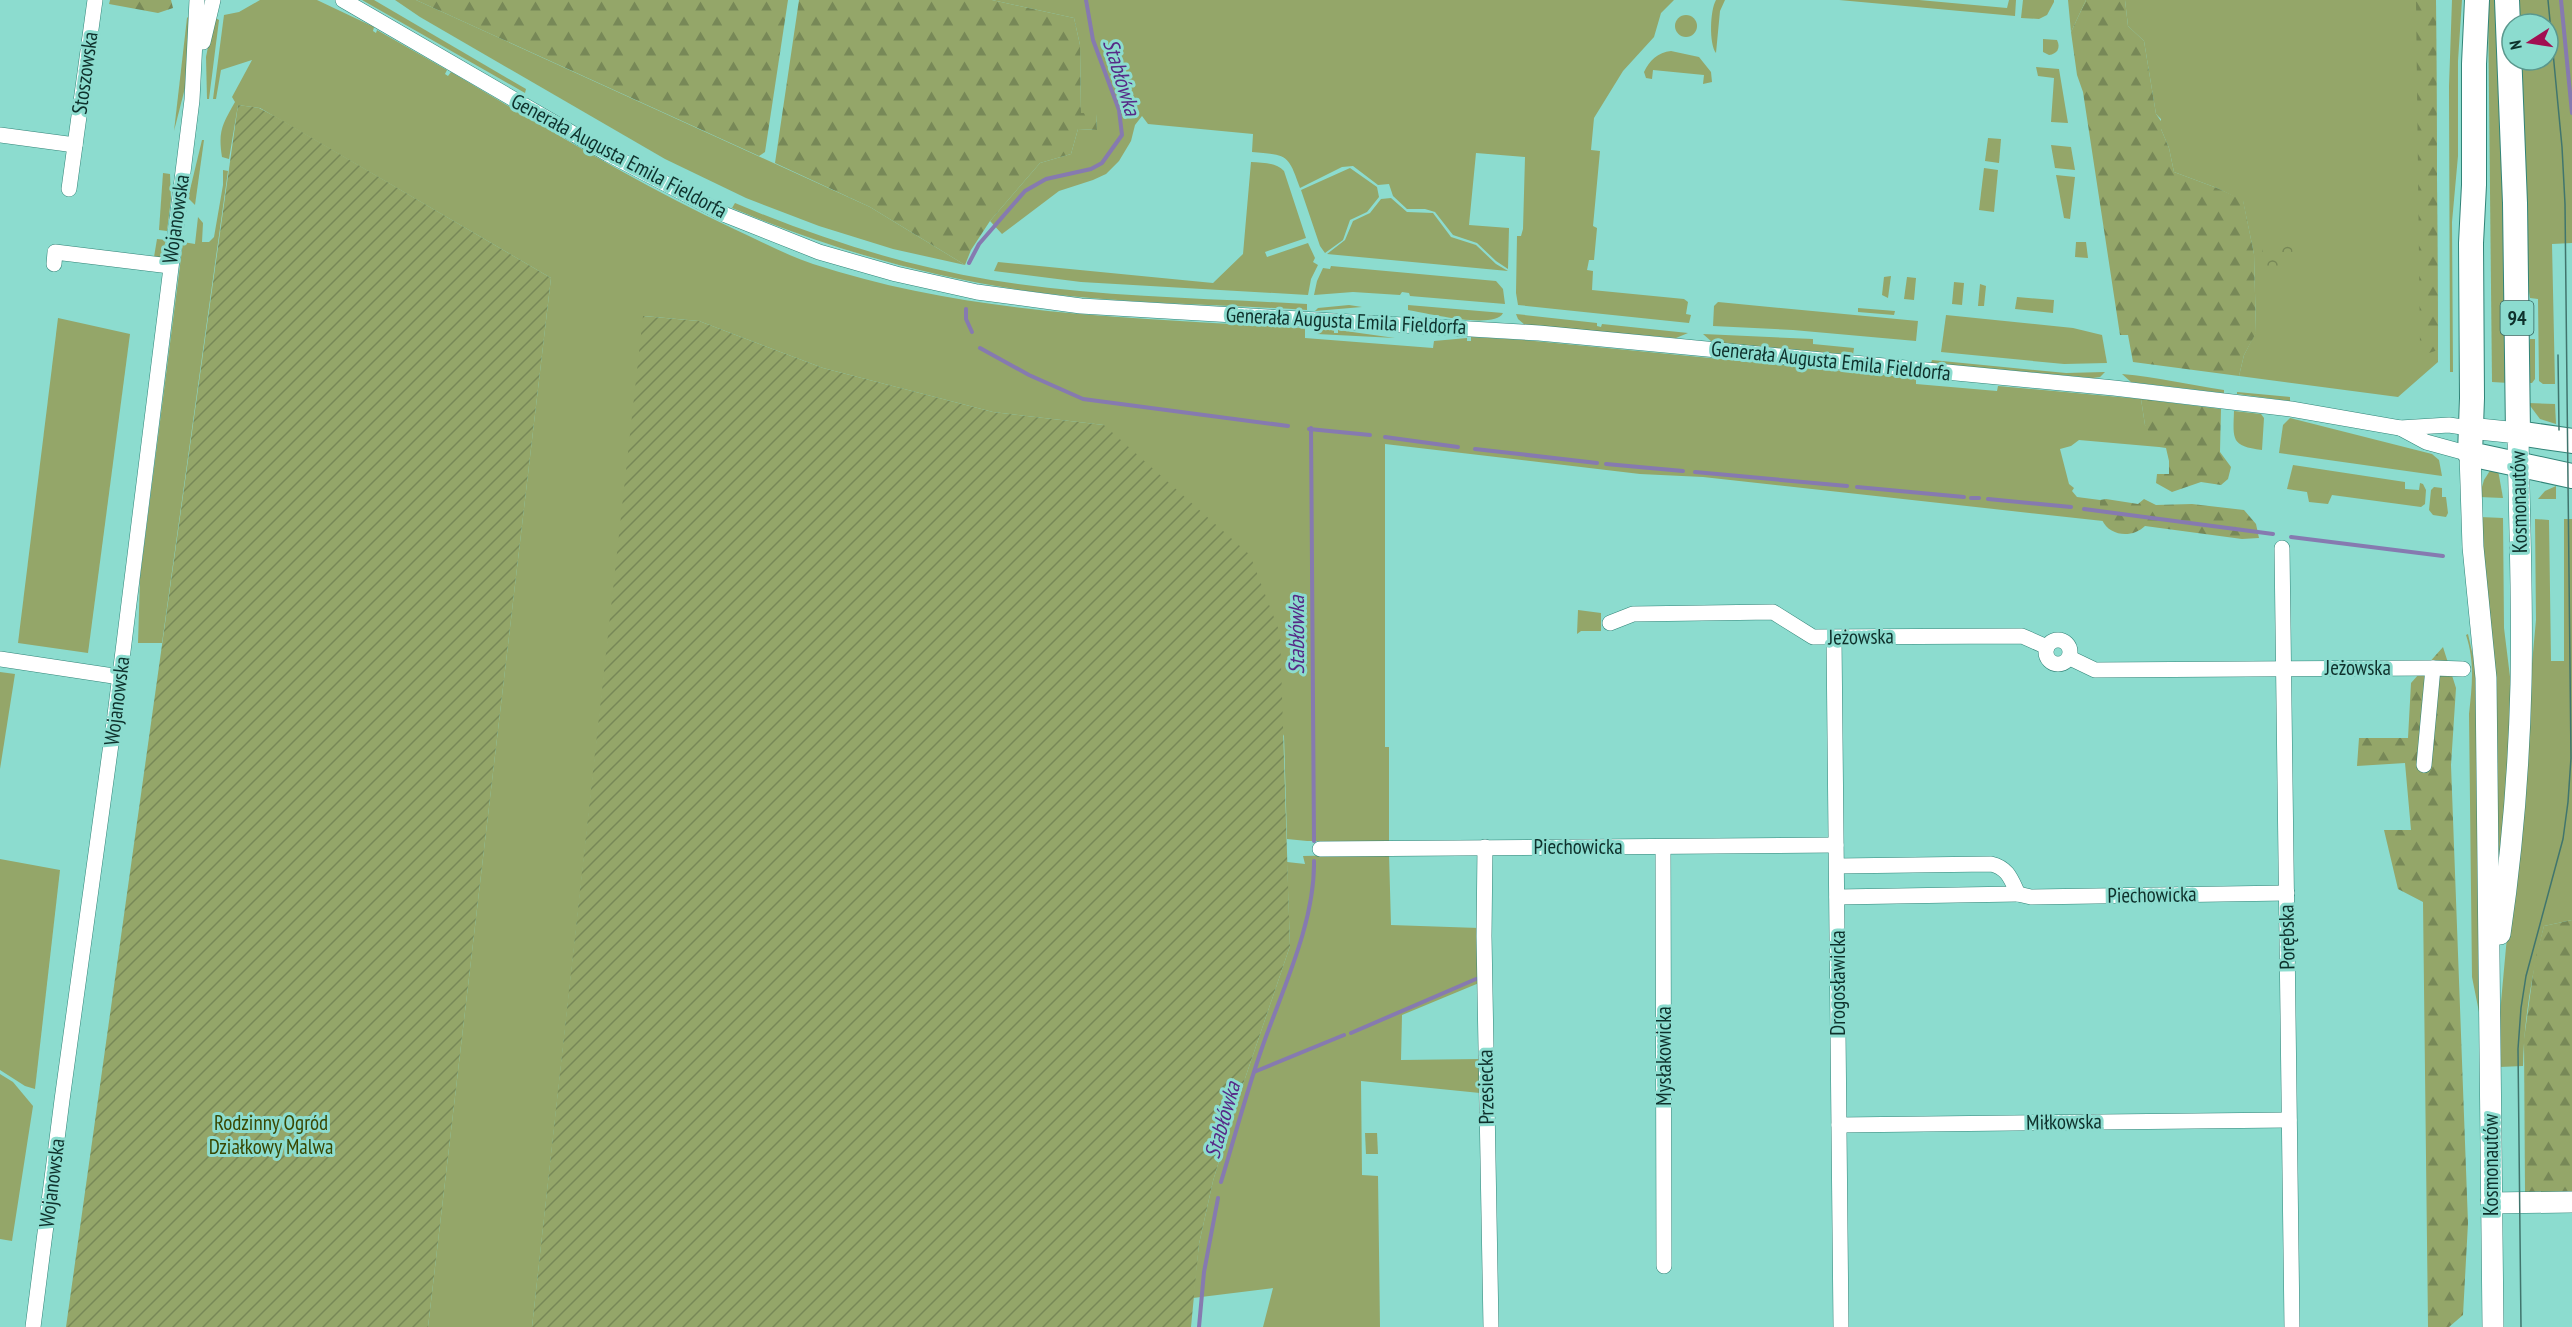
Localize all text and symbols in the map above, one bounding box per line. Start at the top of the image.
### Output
north arrow [2500,12,2560,72]
street label: Stoszowska [65,30,104,116]
water label: Stabłówka [1097,35,1147,120]
text: N [2505,39,2526,51]
street label: Generała Augusta Emila Fieldorfa [507,87,732,224]
street label: Wojanowska [156,173,195,265]
street label: Generała Augusta Emila Fieldorfa [1225,301,1467,340]
road number: 94 [2500,301,2534,335]
street label: Generała Augusta Emila Fieldorfa [1710,334,1952,387]
street label: Kosmonautów [2504,450,2533,553]
water label: Stabłówka [1282,595,1310,674]
street label: Jeżowska [1827,622,1894,651]
street label: Jeżowska [2324,654,2391,681]
street label: Wojanowska [98,655,135,747]
street label: Piechowicka [1533,833,1623,860]
street label: Piechowicka [2107,880,2197,909]
street label: Porębska [2272,904,2301,970]
street label: Drogosławicka [1824,930,1851,1036]
street label: Mysłakowicka [1650,1006,1677,1106]
street label: Przesiecka [1471,1049,1500,1125]
water label: Stabłówka [1198,1077,1247,1162]
street label: Miłkowska [2026,1107,2102,1136]
park label: Rodzinny Ogród Działkowy Malwa [209,1109,333,1160]
street label: Kosmonautów [2477,1113,2504,1216]
street label: Wojanowska [33,1137,70,1229]

